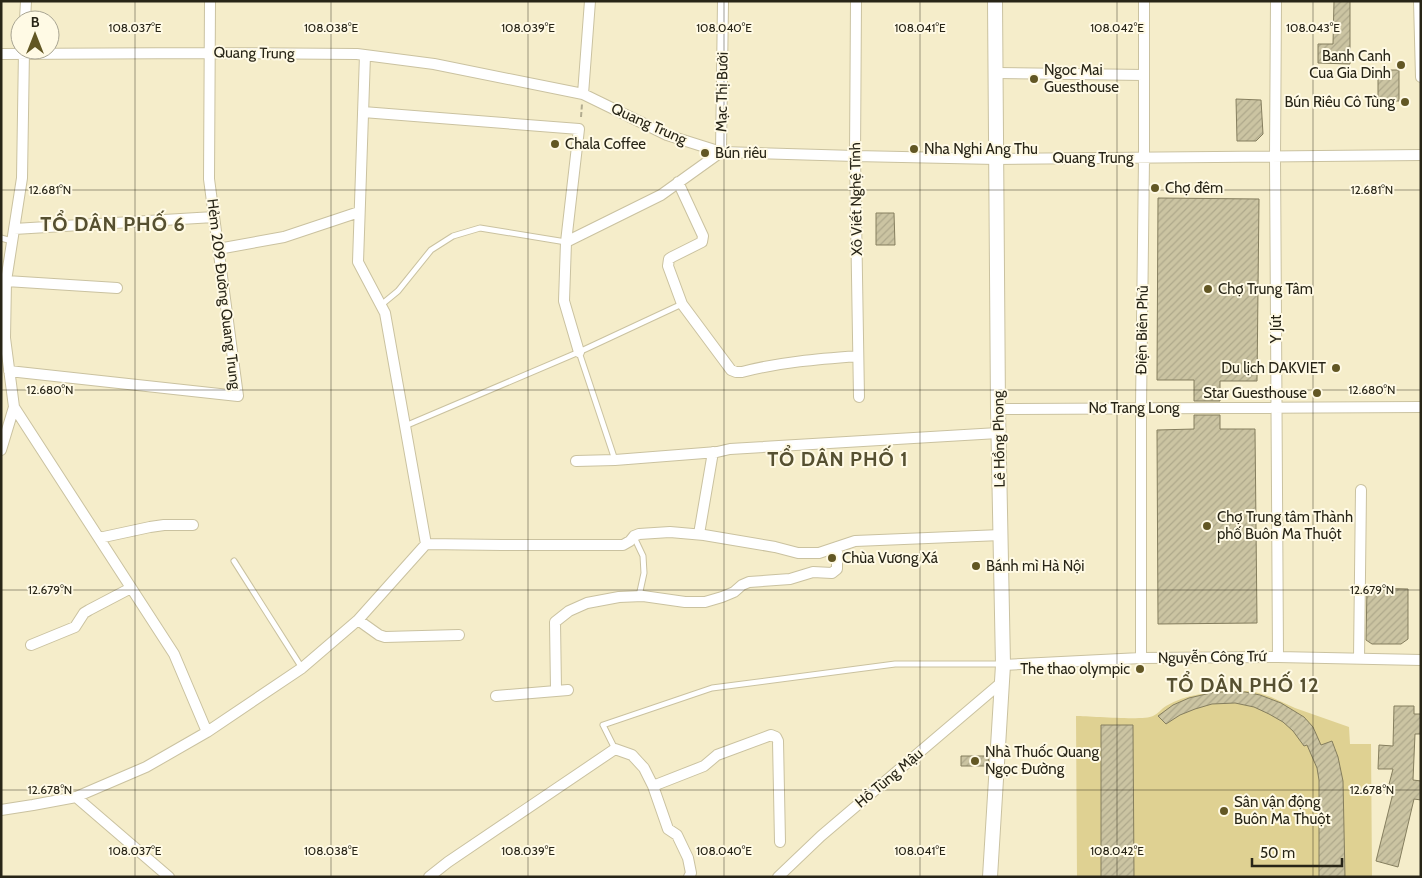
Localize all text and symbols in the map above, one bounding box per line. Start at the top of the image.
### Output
north arrow [10,10,60,60]
text: B [31,13,40,31]
text: 108.037°E [109,20,162,35]
text: 108.038°E [304,20,358,35]
text: 108.039°E [501,20,555,35]
text: 108.040°E [696,20,752,35]
text: 108.041°E [894,20,946,35]
text: 108.042°E [1090,20,1144,35]
text: 108.043°E [1286,20,1340,35]
street label: Quang Trung [213,43,295,63]
place label: Banh Canh Cua Gia Dinh [1309,47,1391,82]
street label: Mạc Thị Bưởi [712,52,732,132]
marker: Banh Canh Cua Gia Dinh [1395,59,1407,71]
place label: Ngoc Mai Guesthouse [1044,61,1119,96]
marker: Ngoc Mai Guesthouse [1028,73,1040,85]
place label: Bún Riêu Cô Tùng [1284,93,1396,111]
marker: Bún Riêu Cô Tùng [1399,96,1411,108]
street label: Quang Trung [608,99,690,149]
place label: Chala Coffee [565,135,646,153]
marker: Chala Coffee [549,138,561,150]
place label: Nha Nghi Ang Thu [924,140,1038,158]
street label: Xô Viết Nghệ Tĩnh [846,142,866,256]
marker: Nha Nghi Ang Thu [908,143,920,155]
place label: Bún riêu [715,144,767,162]
marker: Bún riêu [699,147,711,159]
street label: Quang Trung [1053,149,1134,167]
place label: Chợ đêm [1165,179,1223,197]
text: 12.681°N [29,182,71,197]
marker: Chợ đêm [1149,182,1161,194]
text: 12.681°N [1351,182,1393,197]
street label: Hẻm 209 Đường Quang Trung [203,198,245,391]
district label: TỔ DÂN PHỐ 6 [40,210,186,236]
place label: Chợ Trung Tâm [1218,280,1313,298]
marker: Chợ Trung Tâm [1202,283,1214,295]
street label: Điện Biên Phủ [1132,285,1152,375]
street label: Y Jút [1267,315,1285,344]
place label: Du lịch DAKVIET [1221,359,1326,377]
marker: Du lịch DAKVIET [1330,362,1342,374]
text: 12.680°N [26,382,74,397]
text: 12.680°N [1348,382,1396,397]
place label: Star Guesthouse [1203,384,1307,402]
marker: Star Guesthouse [1311,387,1323,399]
street label: Lê Hồng Phong [989,390,1009,488]
street label: Nơ Trang Long [1088,399,1180,417]
district label: TỔ DÂN PHỐ 1 [767,445,909,471]
place label: Chợ Trung tâm Thành phố Buôn Ma Thuột [1217,508,1353,543]
marker: Chợ Trung tâm Thành phố Buôn Ma Thuột [1201,520,1213,532]
place label: Chùa Vương Xá [842,549,939,567]
marker: Chùa Vương Xá [826,552,838,564]
place label: Bánh mì Hà Nội [986,557,1085,575]
marker: Bánh mì Hà Nội [970,560,982,572]
text: 12.679°N [28,582,72,597]
text: 12.679°N [1350,582,1394,597]
street label: Nguyễn Công Trứ [1158,647,1267,667]
place label: The thao olympic [1020,660,1130,678]
marker: The thao olympic [1134,663,1146,675]
district label: TỔ DÂN PHỐ 12 [1167,671,1320,697]
place label: Nhà Thuốc Quang Ngọc Đường [985,743,1099,778]
street label: Hồ Tùng Mậu [851,744,927,812]
marker: Nhà Thuốc Quang Ngọc Đường [969,755,981,767]
text: 12.678°N [28,782,72,797]
text: 12.678°N [1350,782,1394,797]
place label: Sân vận động Buôn Ma Thuột [1234,793,1331,828]
marker: Sân vận động Buôn Ma Thuột [1218,805,1230,817]
scale bar [1252,836,1342,868]
text: 108.037°E [109,843,162,858]
text: 108.038°E [304,843,358,858]
text: 108.039°E [501,843,555,858]
text: 108.040°E [696,843,752,858]
text: 108.041°E [894,843,946,858]
text: 108.042°E [1090,843,1144,858]
text: 50 m [1260,844,1295,862]

